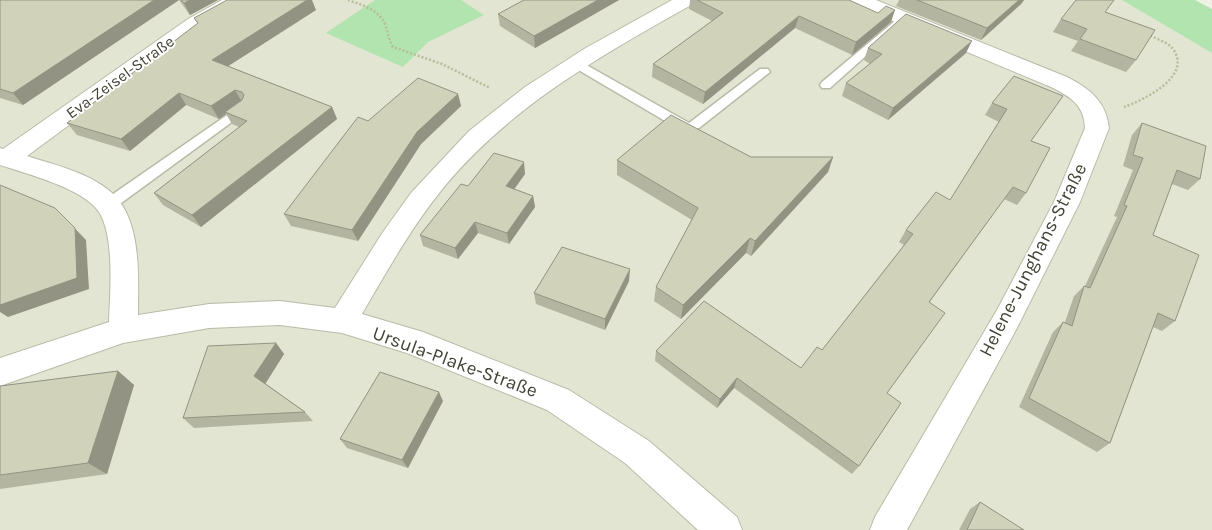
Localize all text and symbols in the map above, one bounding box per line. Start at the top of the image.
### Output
street label: Eva-Zeisel-Straße [62,31,178,123]
street label: Helene-Junghans-Straße [975,160,1091,360]
street label: Ursula-Plake-Straße [370,322,540,402]

